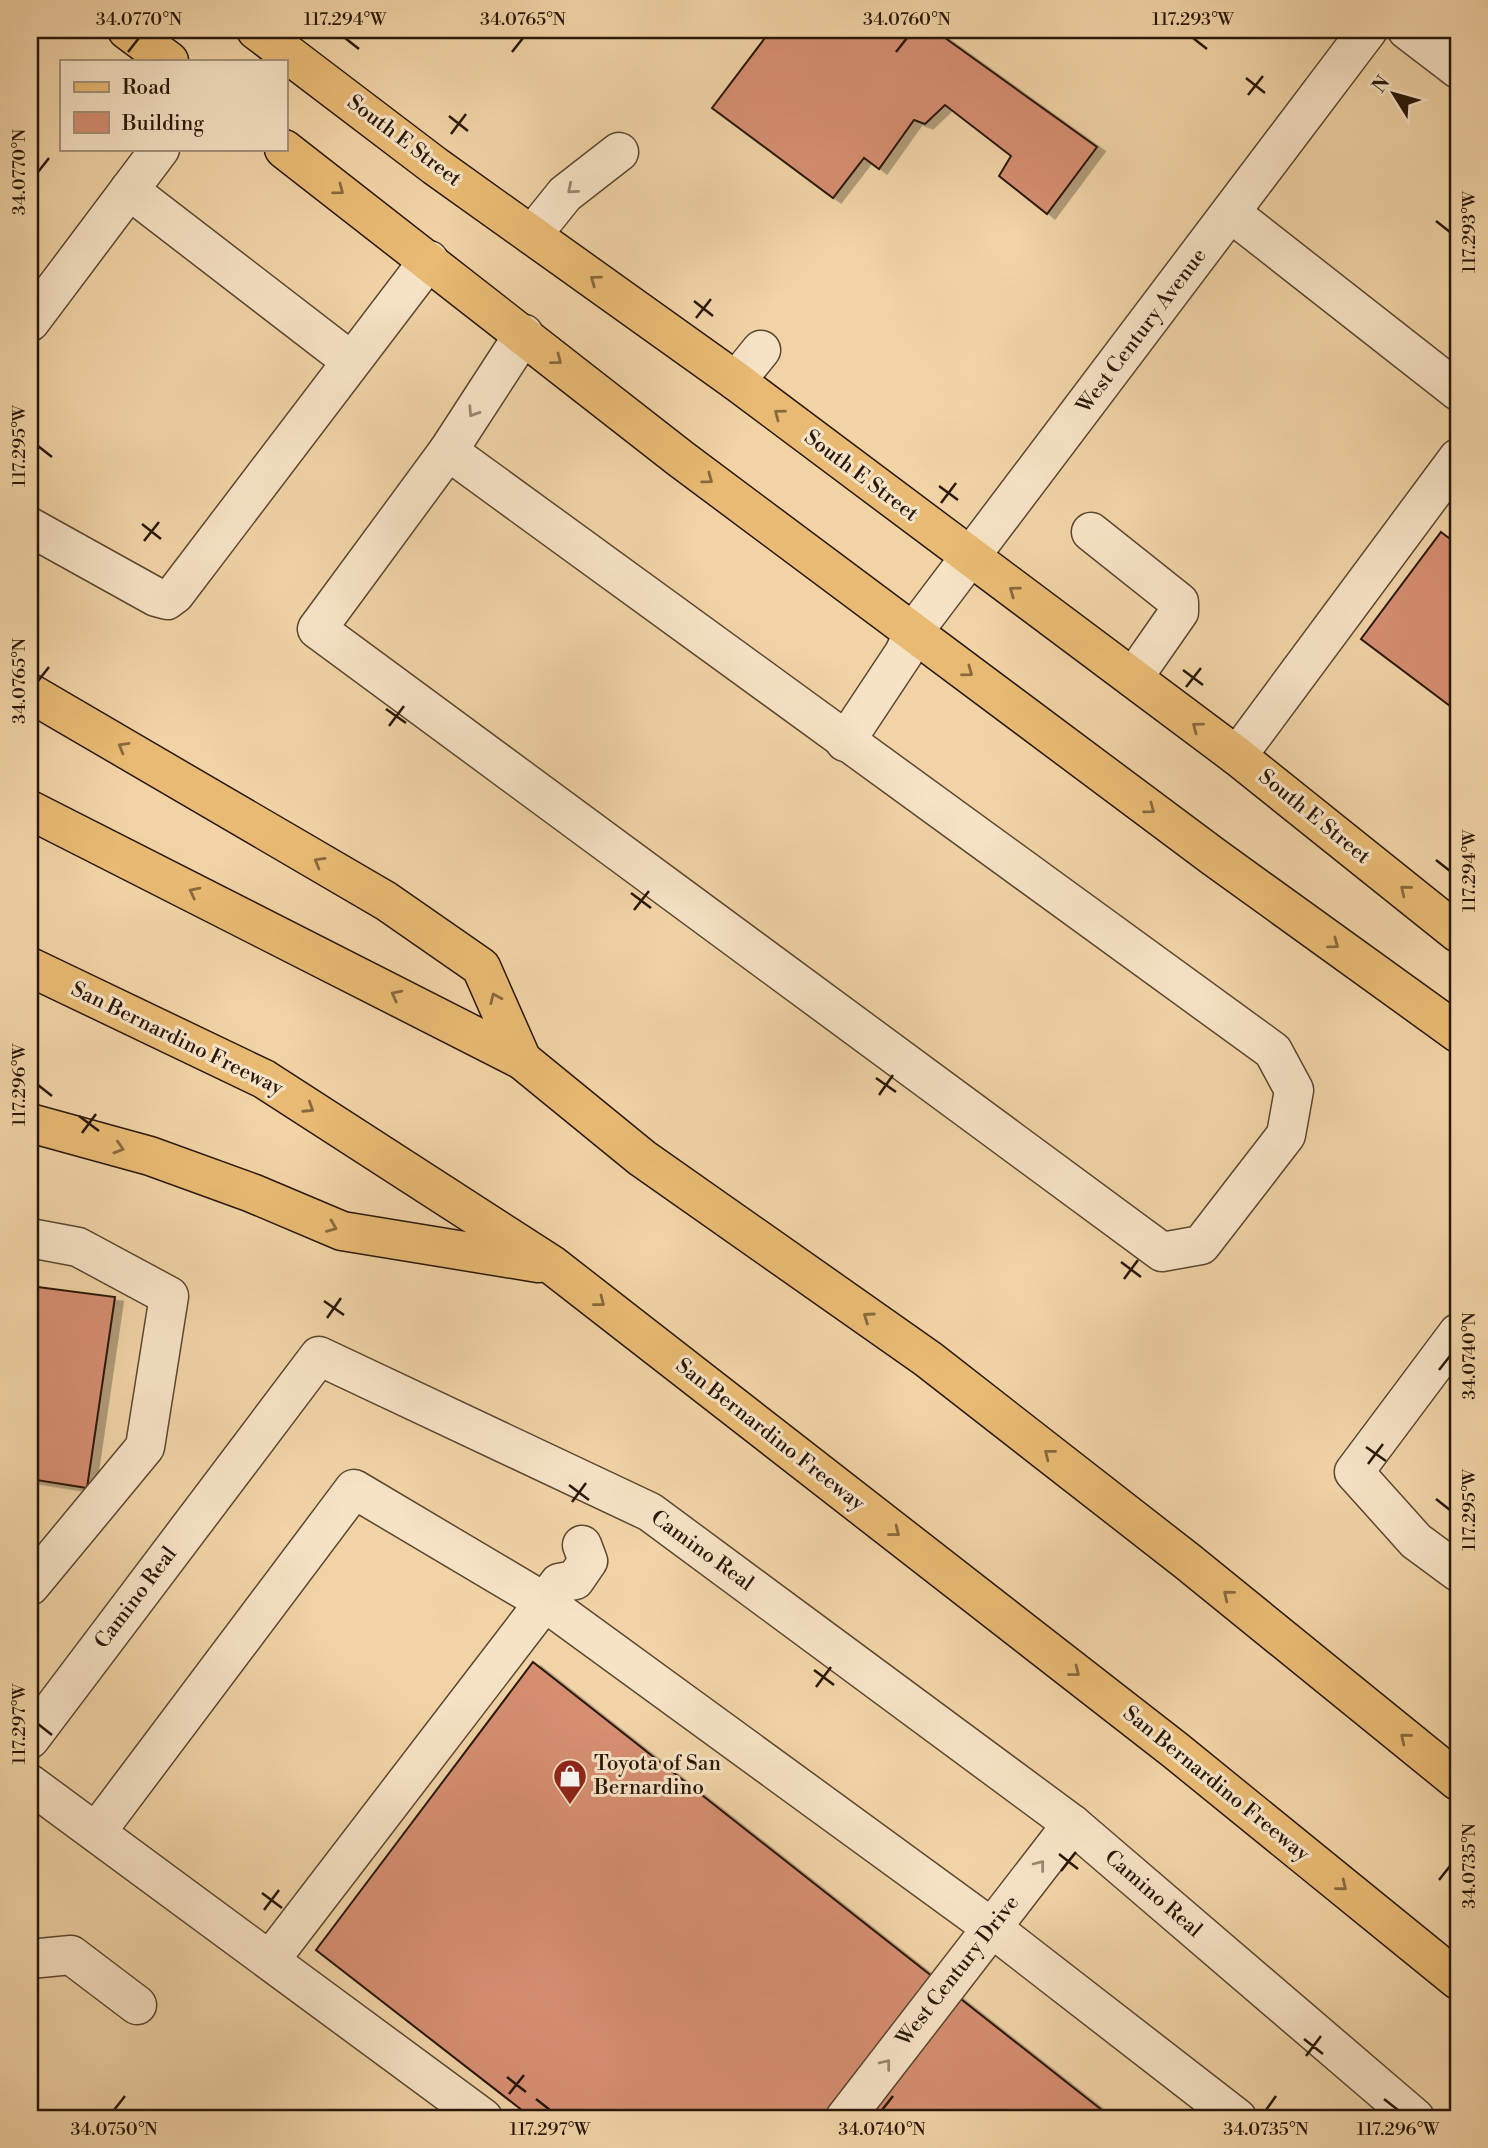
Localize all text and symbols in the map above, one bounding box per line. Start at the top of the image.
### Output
text: 34.0770°N [96,8,183,31]
text: 117.294°W [304,8,387,31]
text: 34.0765°N [480,8,567,31]
text: 34.0760°N [863,8,952,31]
text: 117.293°W [1152,8,1235,31]
legend [60,60,287,150]
north arrow [1358,60,1428,130]
text: N [1367,71,1395,98]
text: Road [122,75,171,101]
street label: South E Street [342,90,467,193]
text: Building [121,111,204,137]
text: 34.0770°N [8,128,31,215]
one-way arrow [567,181,580,194]
one-way arrow [331,182,344,194]
text: 117.293°W [1458,190,1481,273]
street label: West Century Avenue [1071,243,1213,419]
one-way arrow [590,276,603,288]
one-way arrow [548,352,561,364]
text: 117.295°W [8,404,31,487]
one-way arrow [469,404,482,417]
one-way arrow [774,409,787,422]
street label: South E Street [799,425,924,528]
one-way arrow [700,471,713,483]
one-way arrow [1010,587,1022,600]
text: 34.0765°N [8,637,31,724]
one-way arrow [961,664,973,677]
one-way arrow [1192,722,1205,735]
one-way arrow [117,742,130,755]
street label: South E Street [1253,764,1376,870]
one-way arrow [1142,801,1155,814]
text: 117.294°W [1458,829,1481,912]
one-way arrow [313,857,326,870]
one-way arrow [189,886,201,900]
one-way arrow [1401,886,1413,899]
one-way arrow [1326,935,1339,948]
street label: San Bernardino Freeway [67,976,288,1102]
one-way arrow [391,990,403,1004]
one-way arrow [489,992,503,1005]
text: 117.296°W [8,1043,31,1126]
one-way arrow [301,1099,314,1112]
one-way arrow [113,1139,125,1154]
one-way arrow [325,1218,337,1232]
one-way arrow [592,1294,604,1307]
text: 34.0740°N [1458,1312,1481,1400]
one-way arrow [863,1313,876,1325]
street label: San Bernardino Freeway [670,1353,870,1517]
one-way arrow [1045,1450,1057,1463]
text: 117.295°W [1458,1468,1481,1551]
street label: Camino Real [645,1505,759,1597]
one-way arrow [888,1524,900,1537]
street label: Camino Real [89,1542,183,1654]
one-way arrow [1224,1591,1237,1603]
one-way arrow [1067,1664,1079,1677]
text: 117.297°W [8,1683,31,1764]
street label: San Bernardino Freeway [1117,1701,1315,1868]
one-way arrow [1401,1734,1414,1746]
place label: Toyota of San Bernardino [593,1751,721,1801]
shop icon: Toyota of San Bernardino [551,1757,589,1806]
text: 34.0735°N [1458,1823,1481,1909]
street label: Camino Real [1099,1845,1207,1943]
one-way arrow [1032,1860,1045,1873]
one-way arrow [1334,1878,1347,1890]
street label: West Century Drive [890,1890,1025,2052]
one-way arrow [878,2060,891,2072]
text: 34.0750°N [70,2118,158,2141]
text: 117.297°W [510,2118,591,2141]
text: 34.0740°N [838,2118,926,2141]
text: 34.0735°N [1223,2118,1309,2141]
text: 117.296°W [1357,2118,1440,2141]

